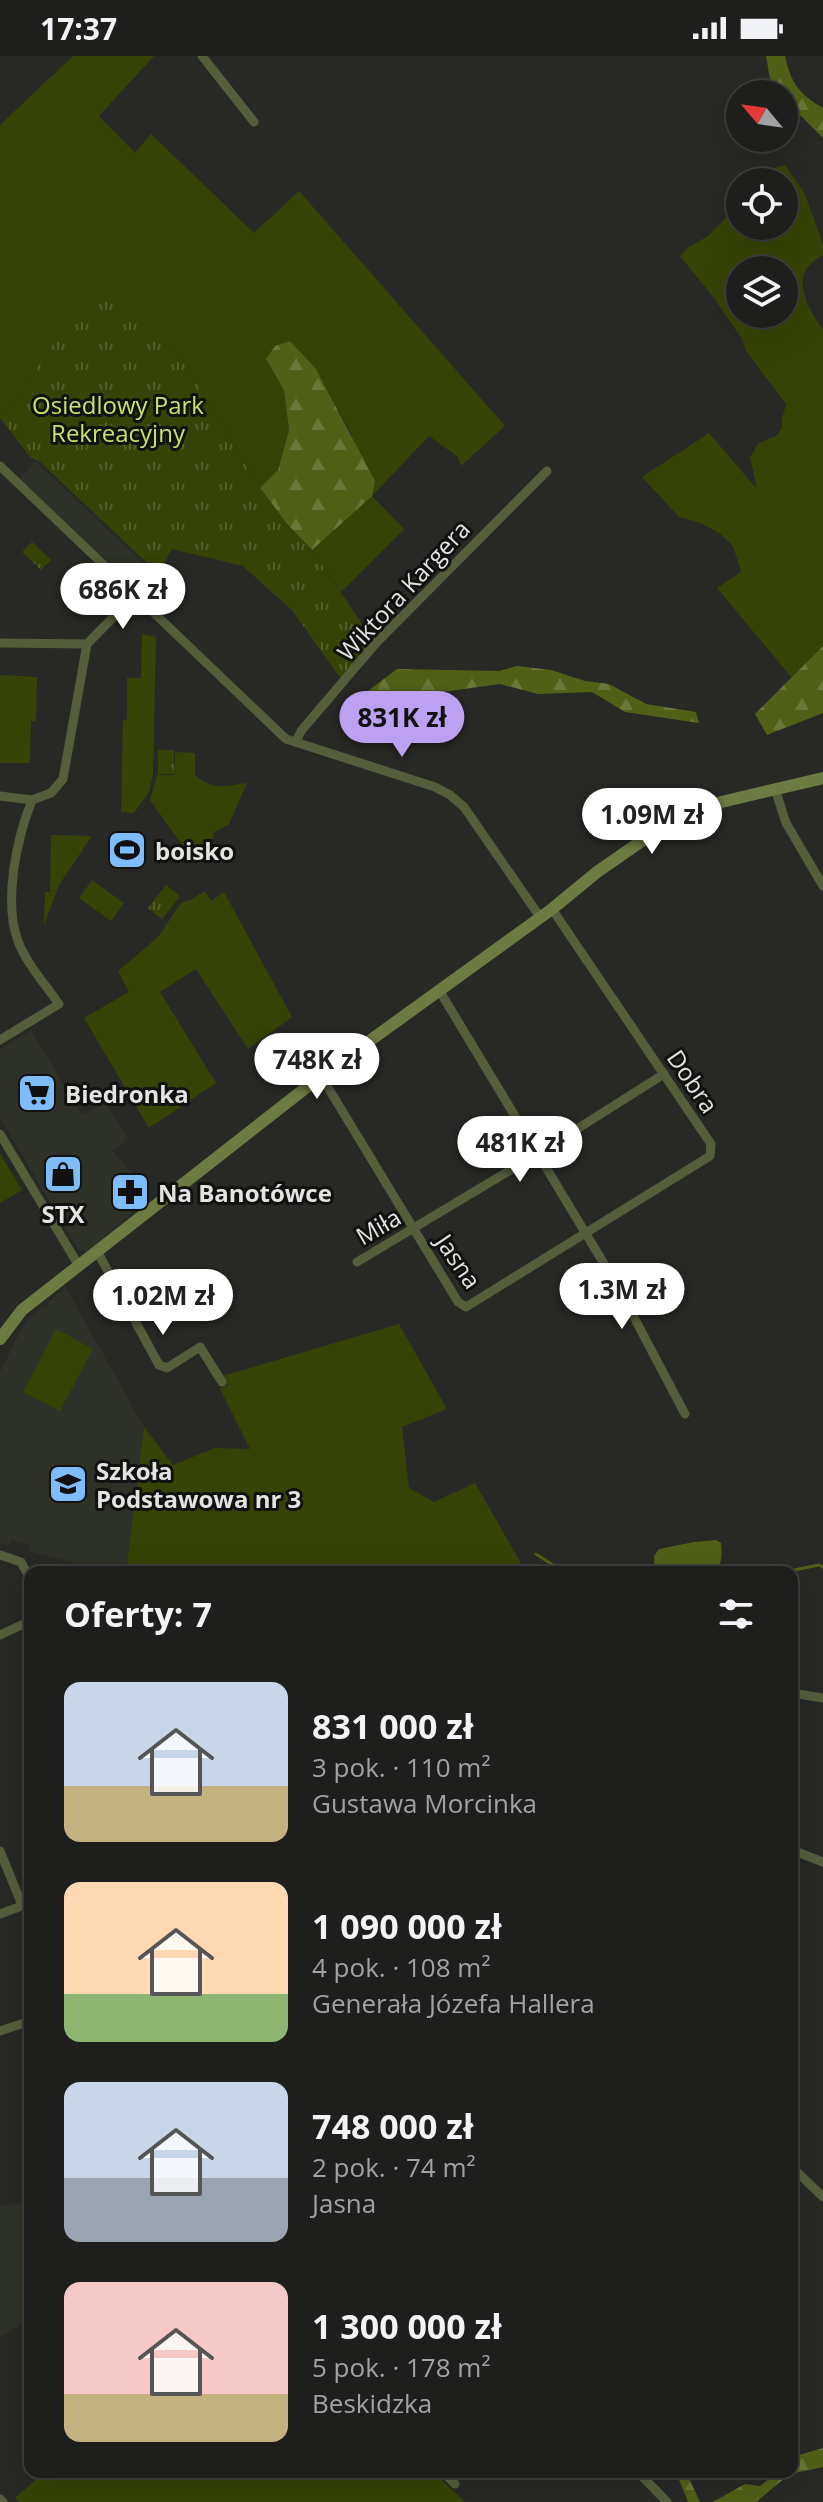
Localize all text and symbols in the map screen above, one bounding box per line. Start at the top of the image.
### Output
text: 17:37 [40,8,117,49]
north arrow [726,80,798,152]
map controls [726,80,798,328]
button: locate [726,168,798,240]
button: layers [726,256,798,328]
park label: Osiedlowy Park Rekreacyjny [32,388,204,449]
street label: Wiktora Kargera [329,513,477,667]
pin: 686K zł [49,563,197,631]
text: 686K zł [78,571,168,607]
pin: 831K zł [328,691,476,759]
text: 831K zł [357,699,447,735]
pin: 1.09M zł [569,788,735,856]
text: 1.09M zł [600,796,704,832]
sports icon: boisko [106,829,148,871]
place label: boisko [155,834,234,867]
pin: 748K zł [243,1033,391,1101]
text: 748K zł [272,1041,362,1077]
street label: Dobra [660,1043,726,1119]
supermarket icon: Biedronka [16,1072,58,1114]
place label: Biedronka [65,1077,189,1110]
pin: 481K zł [446,1116,594,1184]
text: 481K zł [475,1124,565,1160]
shop icon: STX [42,1153,84,1195]
pharmacy icon: Na Banotówce [109,1171,151,1213]
place label: Na Banotówce [158,1176,332,1209]
place label: STX [41,1197,86,1230]
street label: Miła [349,1200,407,1252]
street label: Jasna [428,1226,489,1295]
pin: 1.3M zł [548,1263,696,1331]
pin: 1.02M zł [80,1269,246,1337]
text: 1.3M zł [577,1271,667,1307]
text: 1.02M zł [111,1277,215,1313]
place label: Szkoła Podstawowa nr 3 [96,1454,301,1515]
school or university icon: Szkoła Podstawowa nr 3 [47,1463,89,1505]
text: Oferty: 7 [64,1591,212,1637]
icon: filters [714,1592,758,1636]
text: 831 000 zł [312,1703,473,1749]
icon: home [128,1714,224,1810]
text: 3 pok. · 110 m² [312,1749,490,1785]
text: Gustawa Morcinka [312,1785,537,1821]
text: 1 090 000 zł [312,1903,502,1949]
icon: home [128,1914,224,2010]
text: 4 pok. · 108 m² [312,1949,490,1985]
text: Generała Józefa Hallera [312,1985,595,2021]
text: 748 000 zł [312,2103,473,2149]
icon: home [128,2114,224,2210]
text: 2 pok. · 74 m² [312,2149,476,2185]
text: Jasna [312,2185,376,2221]
text: 1 300 000 zł [312,2303,502,2349]
icon: home [128,2314,224,2410]
text: 5 pok. · 178 m² [312,2349,490,2385]
text: Beskidzka [312,2385,432,2421]

